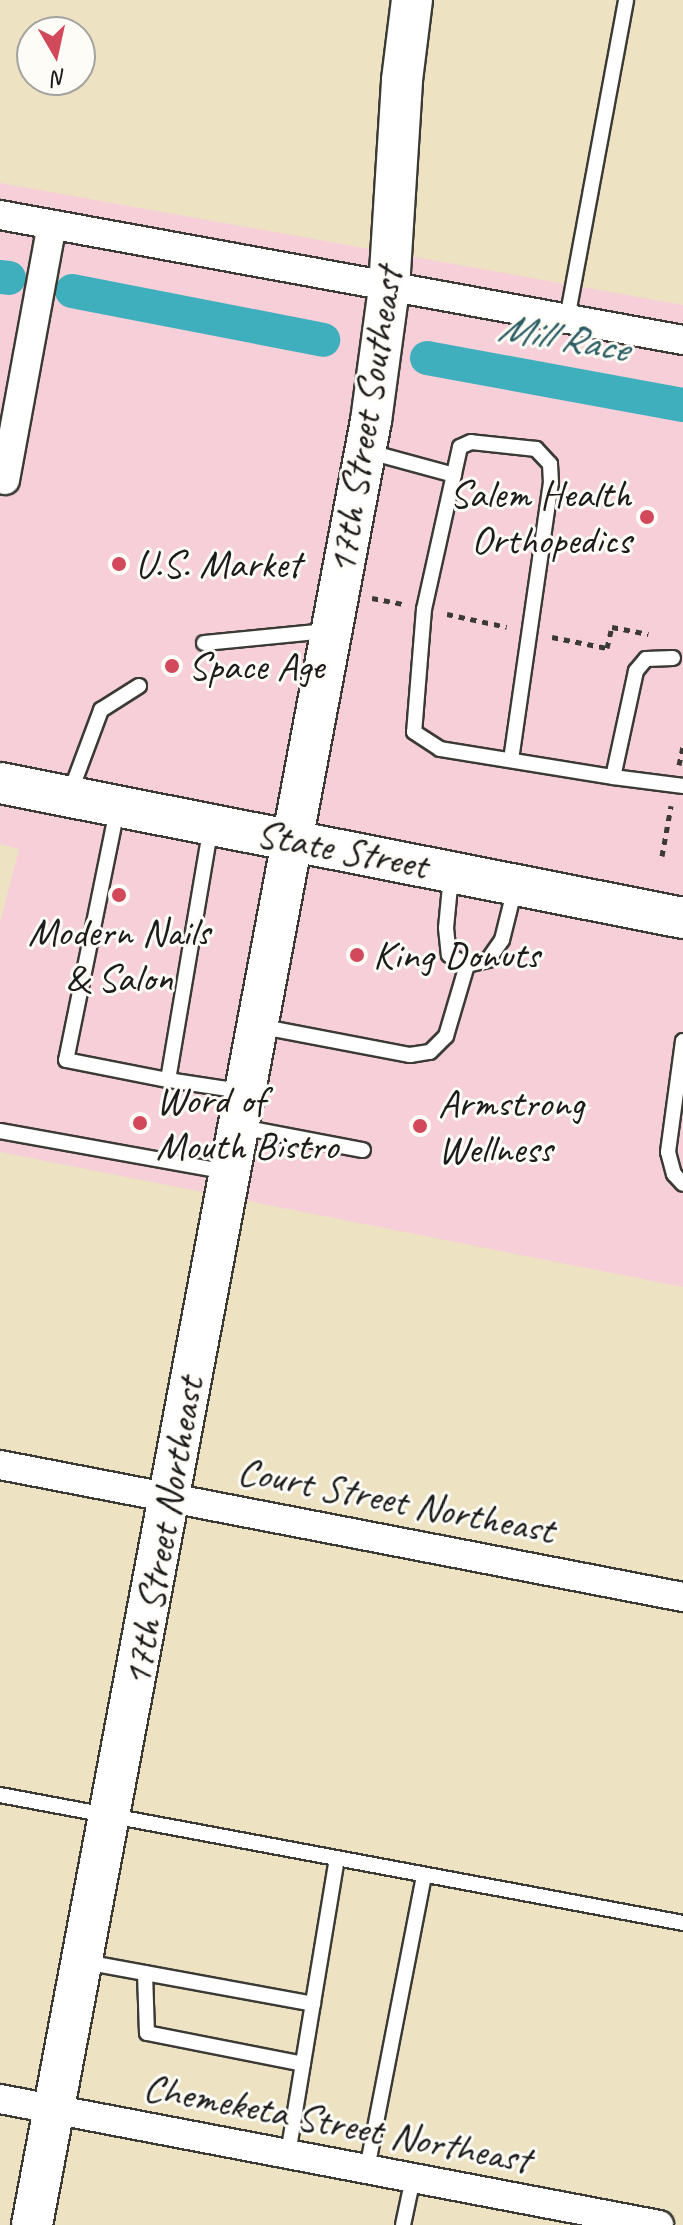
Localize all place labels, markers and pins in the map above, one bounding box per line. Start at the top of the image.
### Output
place label: Salem Health Orthopedics [451,470,631,564]
marker: Salem Health Orthopedics [638,508,656,526]
place label: U.S. Market [135,540,301,588]
marker: U.S. Market [110,555,128,573]
place label: Space Age [188,642,324,690]
marker: Space Age [163,657,181,675]
marker: Modern Nails & Salon [110,886,128,904]
place label: Modern Nails & Salon [27,908,211,1002]
place label: King Donuts [373,931,540,979]
marker: King Donuts [348,946,366,964]
place label: Word of Mouth Bistro [156,1076,339,1170]
place label: Armstrong Wellness [438,1079,584,1173]
marker: Word of Mouth Bistro [131,1114,149,1132]
marker: Armstrong Wellness [409,1115,431,1137]

